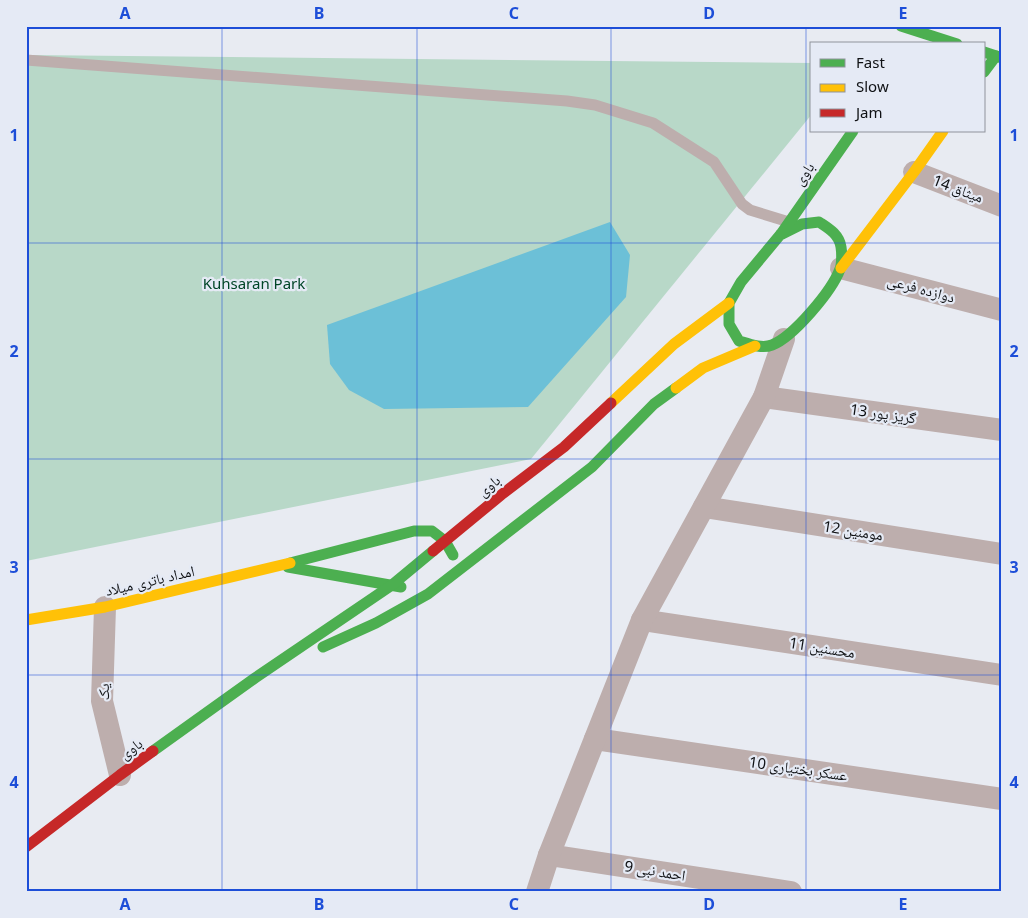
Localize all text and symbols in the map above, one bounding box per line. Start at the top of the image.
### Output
text: A [119,2,131,24]
text: B [314,2,324,24]
text: C [509,2,519,24]
text: D [703,2,715,24]
text: E [899,2,908,24]
legend [810,42,986,132]
text: Fast [856,52,885,72]
text: Slow [856,76,889,96]
text: Jam [854,102,883,122]
text: 1 [9,124,19,146]
text: 1 [1009,124,1019,146]
street label: باوی [788,158,819,190]
street label: میثاق 14 [930,169,986,208]
street label: دوازده فرعی [885,269,957,308]
park label: Kuhsaran Park [203,273,305,293]
text: 2 [9,340,19,362]
text: 2 [1009,340,1019,362]
street label: گریز پور 13 [849,398,918,428]
street label: باوی [473,470,505,501]
street label: مومنین 12 [822,515,885,546]
text: 3 [9,556,19,578]
text: 3 [1009,556,1019,578]
street label: امداد باتری میلاد [103,560,197,601]
street label: محسنین 11 [788,632,857,663]
street label: یک [93,683,113,701]
street label: باوی [115,733,147,764]
street label: عسکر بختیاری 10 [747,751,849,786]
text: 4 [9,771,19,793]
text: 4 [1009,771,1019,793]
street label: احمد نبی 9 [623,855,687,886]
text: A [119,893,131,915]
text: B [314,893,324,915]
text: C [509,893,519,915]
text: D [703,893,715,915]
text: E [899,893,908,915]

